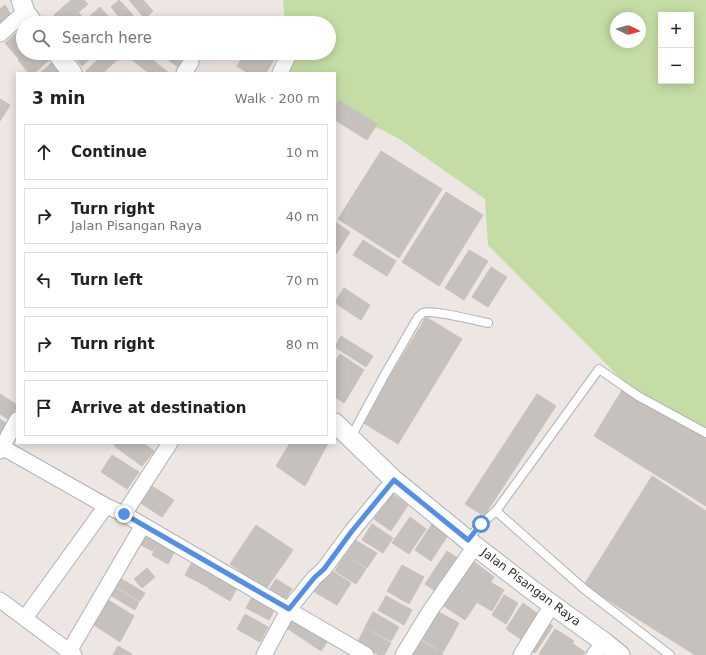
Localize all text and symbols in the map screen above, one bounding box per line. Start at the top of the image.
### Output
north arrow [610,12,646,48]
map controls [658,12,694,84]
button: + [658,12,694,48]
search box [16,16,336,60]
icon: search [30,27,52,49]
text: Search here [62,29,152,47]
button: − [658,48,694,84]
text: 3 min [32,88,85,108]
text: Walk · 200 m [235,91,320,106]
icon: ahead [33,141,55,163]
text: Continue [71,143,147,161]
text: 10 m [286,145,319,160]
text: Turn right [71,200,155,218]
icon: right [33,205,55,227]
text: 40 m [286,209,319,224]
text: Jalan Pisangan Raya [71,218,202,233]
icon: left [33,269,55,291]
text: Turn left [71,271,143,289]
text: 70 m [286,273,319,288]
icon: right [33,333,55,355]
text: Turn right [71,335,155,353]
text: 80 m [286,337,319,352]
icon: arrive [33,397,55,419]
text: Arrive at destination [71,399,246,417]
route end [115,505,133,523]
route start [472,515,490,533]
street label: Jalan Pisangan Raya [478,544,583,629]

